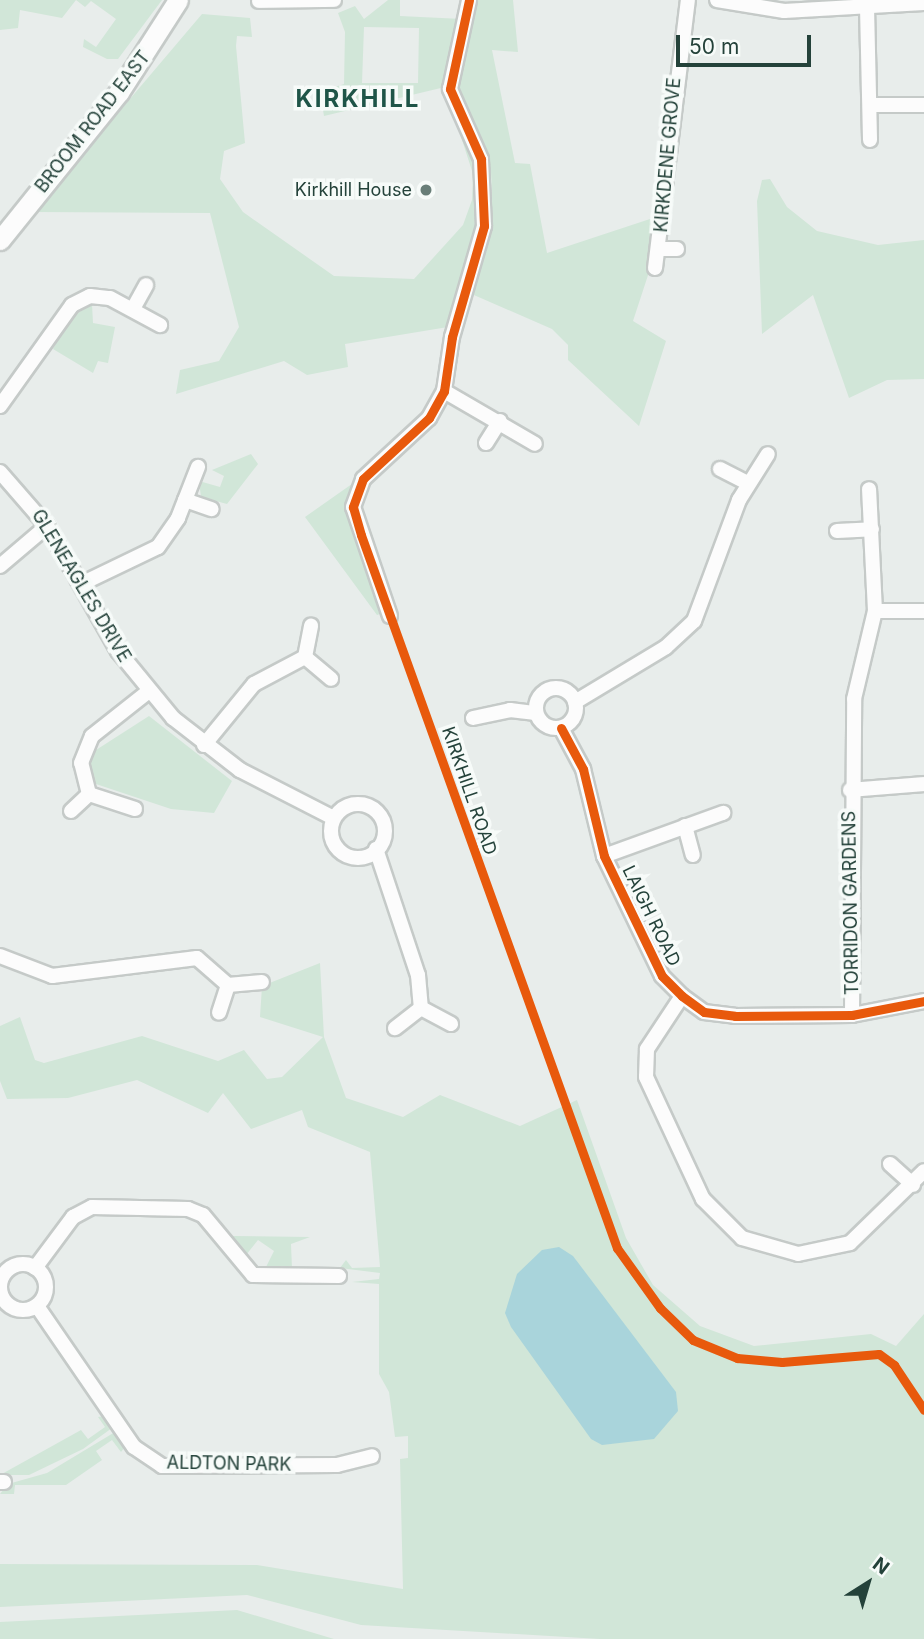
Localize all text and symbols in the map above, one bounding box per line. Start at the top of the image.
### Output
scale bar [679,21,814,65]
text: 50 m [689,34,739,59]
street label: BROOM ROAD EAST [31,47,155,197]
street label: KIRKDENE GROVE [650,77,686,233]
district label: KIRKHILL [297,85,419,113]
place label: Kirkhill House [295,179,412,201]
marker: Kirkhill House [418,182,434,198]
street label: GLENEAGLES DRIVE [27,506,135,666]
street label: KIRKHILL ROAD [437,724,501,858]
street label: TORRIDON GARDENS [839,811,863,995]
street label: LAIGH ROAD [617,862,685,970]
street label: ALDTON PARK [166,1452,292,1476]
north arrow [833,1548,903,1618]
text: N [868,1552,894,1579]

